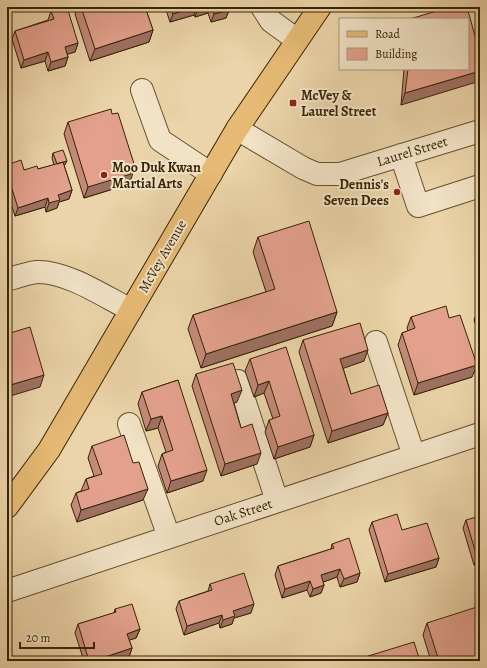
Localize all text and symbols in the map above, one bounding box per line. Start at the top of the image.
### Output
legend [339,18,469,70]
text: Road [375,26,401,42]
text: Building [375,46,417,62]
place label: McVey & Laurel Street [301,86,377,121]
marker: McVey & Laurel Street [288,98,298,108]
street label: Laurel Street [374,132,450,171]
place label: Moo Duk Kwan Martial Arts [112,158,201,193]
marker: Moo Duk Kwan Martial Arts [99,170,109,180]
place label: Dennis's Seven Dees [324,175,389,210]
marker: Dennis's Seven Dees [392,187,402,197]
street label: McVey Avenue [134,216,191,296]
street label: Oak Street [212,494,275,531]
scale bar [20,624,94,650]
text: 20 m [26,630,50,646]

